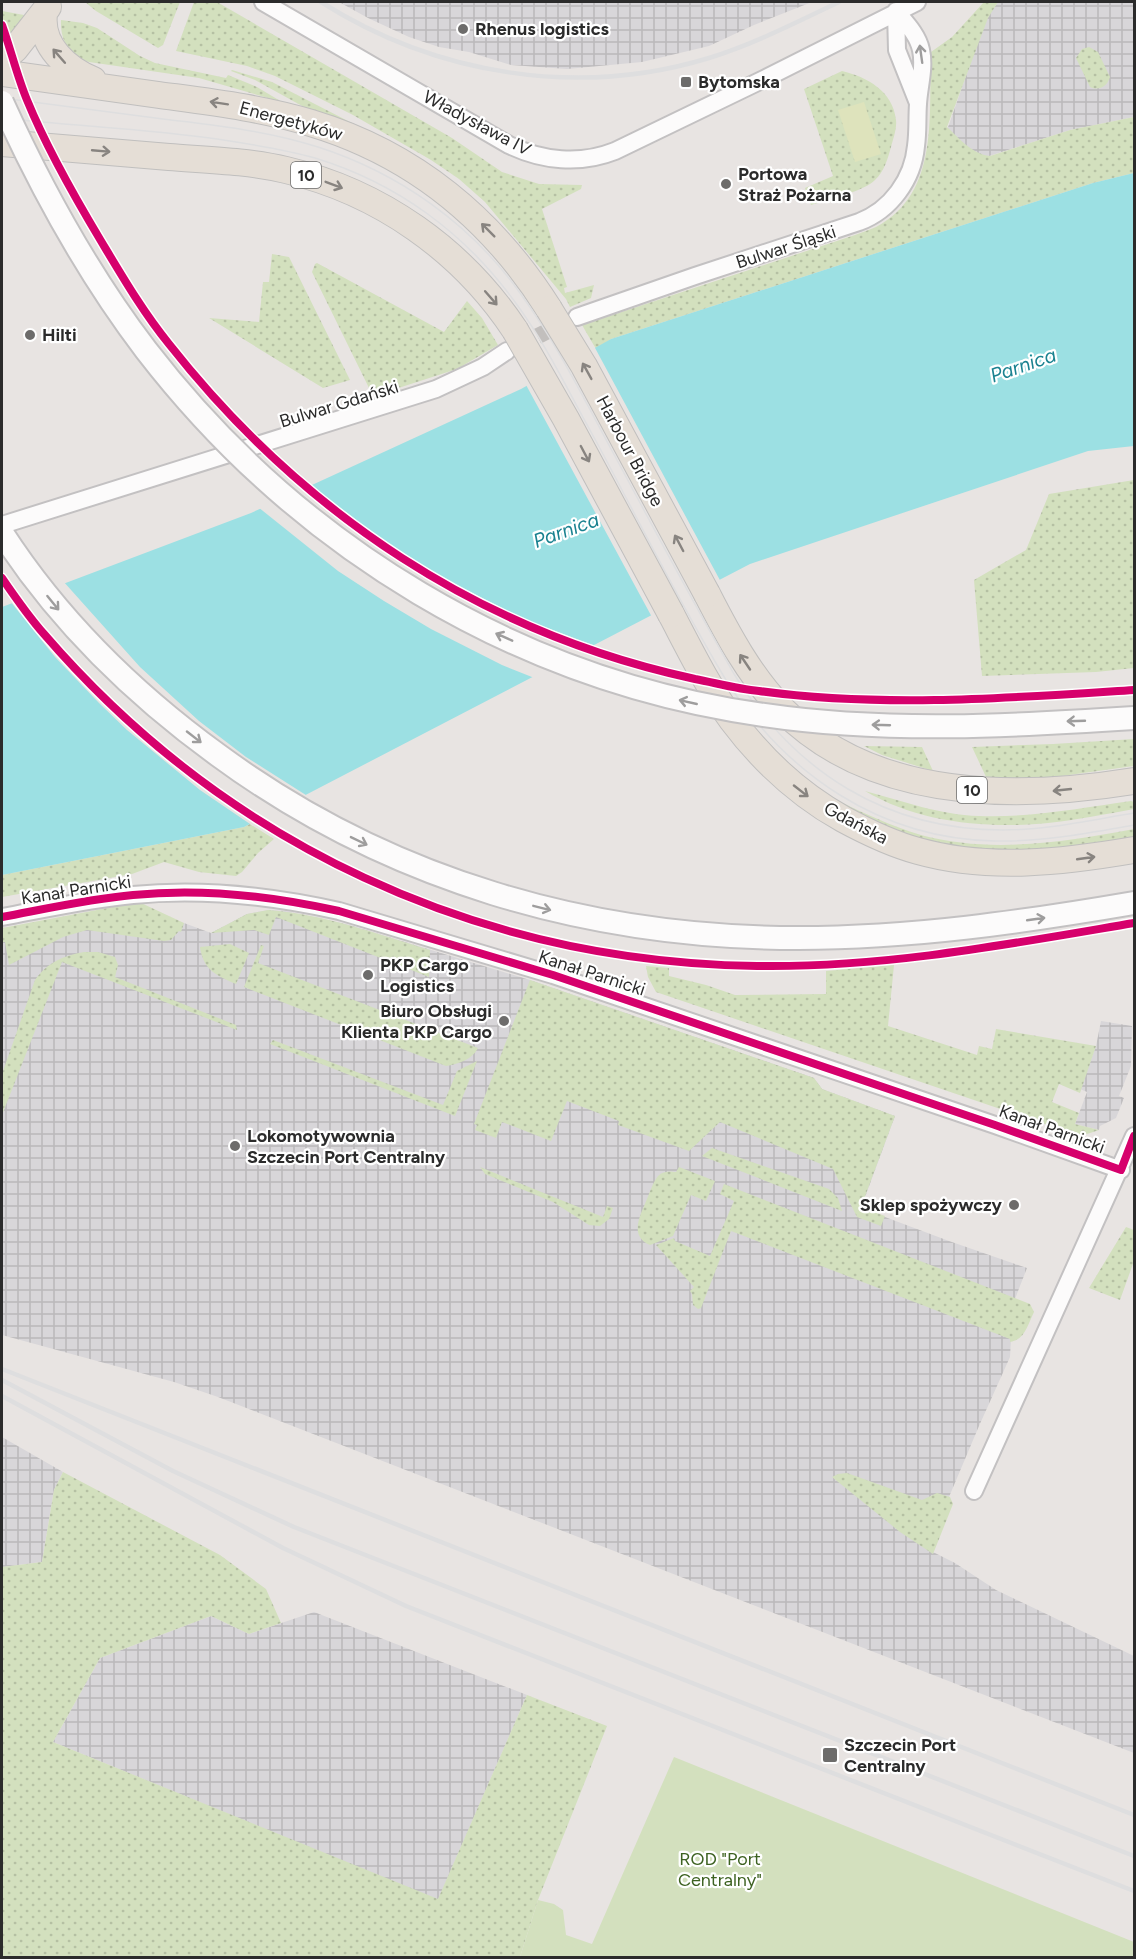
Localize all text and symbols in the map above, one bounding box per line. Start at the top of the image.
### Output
place label: Rhenus logistics [475,18,610,40]
marker: Rhenus logistics [456,22,470,36]
one-way arrow [915,44,926,64]
one-way arrow [52,48,65,64]
place label: Bytomska [698,71,780,93]
marker: Bytomska [679,75,693,89]
street label: Władysława IV [419,85,535,161]
street label: Energetyków [237,97,345,145]
one-way arrow [209,98,229,109]
one-way arrow [90,146,110,157]
road number: 10 [291,162,321,188]
place label: Portowa Straż Pożarna [738,163,851,206]
marker: Portowa Straż Pożarna [719,177,733,191]
one-way arrow [325,180,343,191]
street label: Bulwar Śląski [733,220,839,274]
one-way arrow [481,222,496,237]
one-way arrow [484,290,498,305]
place label: Hilti [42,324,77,346]
marker: Hilti [23,328,37,342]
water label: Parnica [987,342,1059,387]
one-way arrow [581,363,593,380]
street label: Bulwar Gdański [277,375,401,433]
street label: Harbour Bridge [592,392,669,510]
one-way arrow [580,445,591,463]
water label: Parnica [530,507,602,553]
one-way arrow [673,535,685,552]
one-way arrow [47,595,60,611]
one-way arrow [496,631,514,643]
one-way arrow [739,654,751,671]
one-way arrow [679,695,698,707]
one-way arrow [1067,715,1087,727]
one-way arrow [872,719,892,730]
one-way arrow [186,731,202,744]
road number: 10 [957,777,987,803]
one-way arrow [793,784,809,797]
one-way arrow [1053,785,1073,796]
street label: Gdańska [820,797,892,849]
one-way arrow [349,835,367,847]
one-way arrow [1076,852,1096,863]
street label: Kanał Parnicki [19,870,133,910]
one-way arrow [532,902,551,914]
one-way arrow [1026,914,1046,925]
street label: Kanał Parnicki [536,945,648,1001]
place label: PKP Cargo Logistics [380,954,469,997]
marker: PKP Cargo Logistics [361,968,375,982]
place label: Biuro Obsługi Klienta PKP Cargo [341,1000,492,1043]
marker: Biuro Obsługi Klienta PKP Cargo [497,1014,511,1028]
street label: Kanał Parnicki [996,1100,1108,1158]
place label: Lokomotywownia Szczecin Port Centralny [247,1125,446,1168]
marker: Lokomotywownia Szczecin Port Centralny [228,1139,242,1153]
place label: Sklep spożywczy [860,1194,1003,1216]
marker: Sklep spożywczy [1007,1198,1021,1212]
place label: Szczecin Port Centralny [844,1734,956,1777]
marker: Szczecin Port Centralny [821,1746,839,1764]
park label: ROD "Port Centralny" [678,1848,762,1891]

